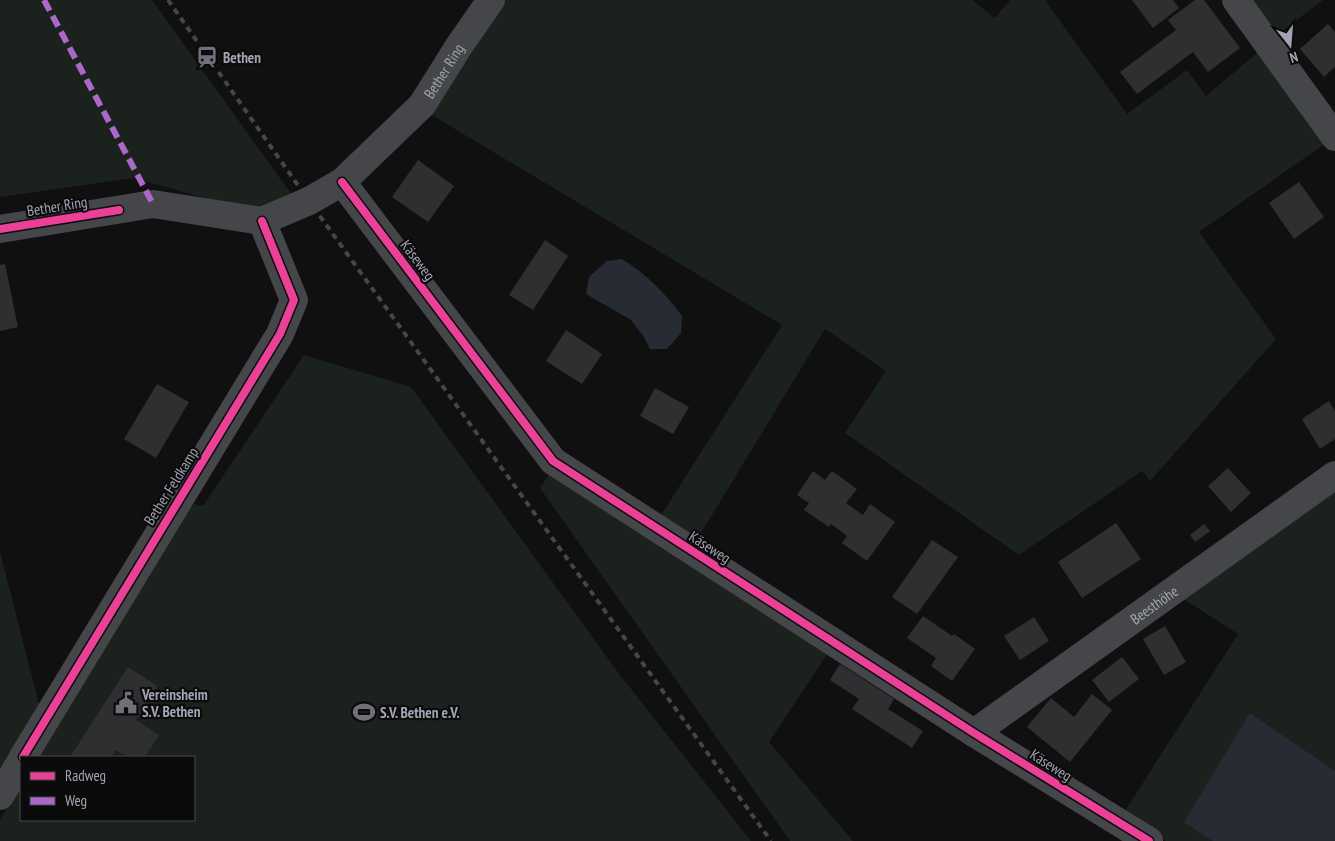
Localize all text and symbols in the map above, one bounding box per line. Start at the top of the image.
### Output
north arrow [1265,20,1315,70]
street label: Bether Ring [419,40,468,102]
station icon: Bethen [194,44,220,70]
place label: Bethen [223,48,261,67]
text: N [1288,48,1300,67]
street label: Bether Ring [25,192,89,220]
street label: Käseweg [397,236,439,284]
street label: Bether Feldkamp [140,444,202,528]
street label: Käseweg [686,527,734,567]
street label: Beesthöhe [1126,581,1181,628]
place label: Vereinsheim S.V. Bethen [141,685,208,721]
public building icon: Vereinsheim S.V. Bethen [113,690,139,716]
sports icon: S.V. Bethen e.V. [351,699,377,725]
place label: S.V. Bethen e.V. [380,703,460,722]
street label: Käseweg [1027,745,1075,785]
legend [20,756,195,821]
text: Radweg [65,766,106,785]
text: Weg [65,791,87,810]

